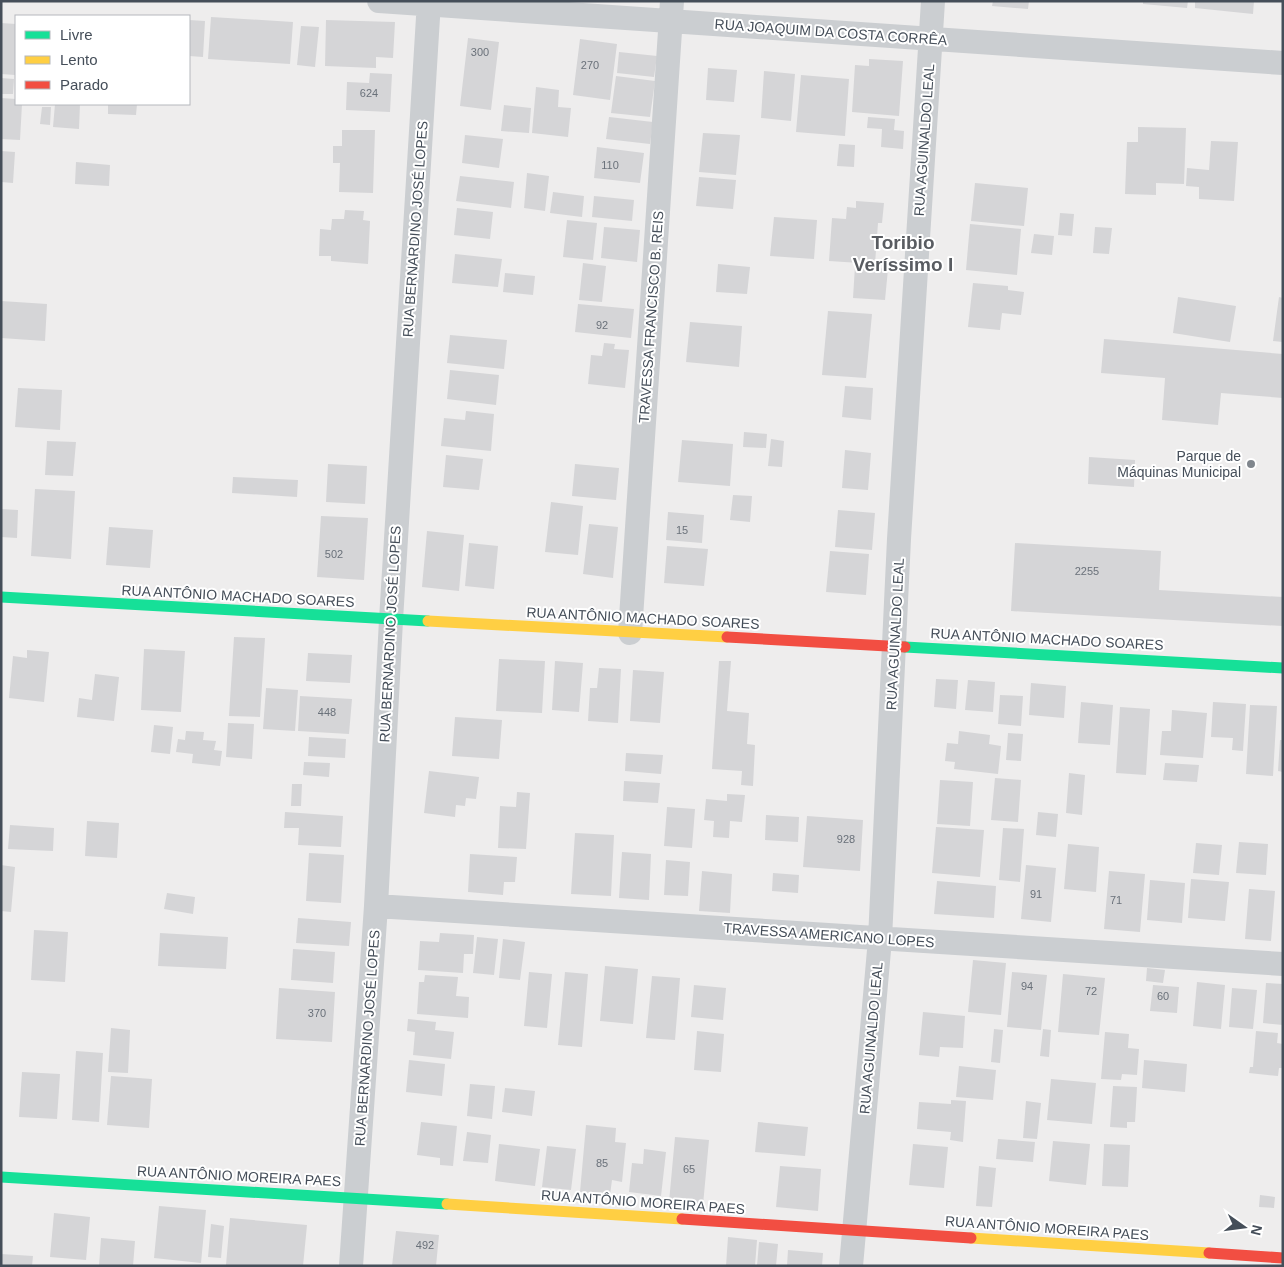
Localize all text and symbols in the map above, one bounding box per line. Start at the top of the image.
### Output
legend [15,15,190,105]
street label: RUA JOAQUIM DA COSTA CORRÊA [714,16,948,48]
text: Livre [60,26,93,43]
house number: 300 [471,46,489,58]
text: Lento [60,51,98,68]
house number: 270 [581,59,599,71]
street label: RUA AGUINALDO LEAL [911,63,937,217]
text: Parado [60,76,108,93]
house number: 624 [360,87,378,99]
street label: RUA BERNARDINO JOSÉ LOPES [399,120,431,338]
house number: 110 [601,159,619,171]
street label: TRAVESSA FRANCISCO B. REIS [636,210,666,424]
district label: Toribio Veríssimo I [853,232,953,275]
house number: 92 [596,319,608,331]
place label: Parque de Máquinas Municipal [1117,448,1241,480]
marker: Parque de Máquinas Municipal [1245,458,1257,470]
house number: 15 [676,524,688,536]
street label: RUA BERNARDINO JOSÉ LOPES [376,525,404,743]
house number: 502 [325,548,343,560]
street label: RUA AGUINALDO LEAL [883,557,907,711]
house number: 2255 [1075,565,1099,577]
street label: RUA ANTÔNIO MACHADO SOARES [121,582,355,610]
street label: RUA ANTÔNIO MACHADO SOARES [526,604,760,632]
street label: RUA ANTÔNIO MACHADO SOARES [930,625,1164,653]
house number: 448 [318,706,336,718]
house number: 928 [837,833,855,845]
house number: 91 [1030,888,1042,900]
house number: 71 [1110,894,1122,906]
street label: TRAVESSA AMERICANO LOPES [723,920,935,950]
street label: RUA BERNARDINO JOSÉ LOPES [351,929,383,1147]
street label: RUA AGUINALDO LEAL [856,961,886,1115]
house number: 94 [1021,980,1033,992]
house number: 72 [1085,985,1097,997]
house number: 60 [1157,990,1169,1002]
house number: 370 [308,1007,326,1019]
house number: 85 [596,1157,608,1169]
street label: RUA ANTÔNIO MOREIRA PAES [137,1163,341,1189]
house number: 65 [683,1163,695,1175]
street label: RUA ANTÔNIO MOREIRA PAES [541,1187,745,1217]
north arrow [1219,1202,1269,1252]
street label: RUA ANTÔNIO MOREIRA PAES [945,1213,1149,1243]
text: N [1248,1223,1266,1237]
house number: 492 [416,1239,434,1251]

